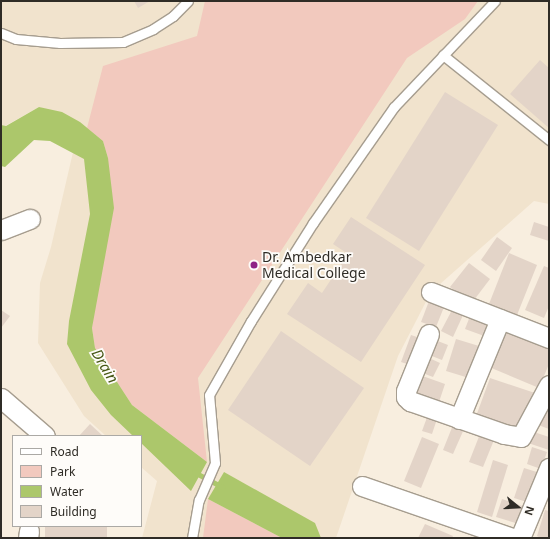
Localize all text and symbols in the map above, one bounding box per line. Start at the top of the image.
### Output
place label: Dr. Ambedkar Medical College [262,249,366,282]
marker: Dr. Ambedkar Medical College [249,260,259,270]
water label: Drain [88,346,122,386]
legend [12,435,142,527]
text: Road [50,443,79,460]
text: Park [50,463,75,480]
text: Water [50,483,84,500]
north arrow [498,487,538,527]
text: Building [50,503,97,520]
text: N [521,504,538,517]

